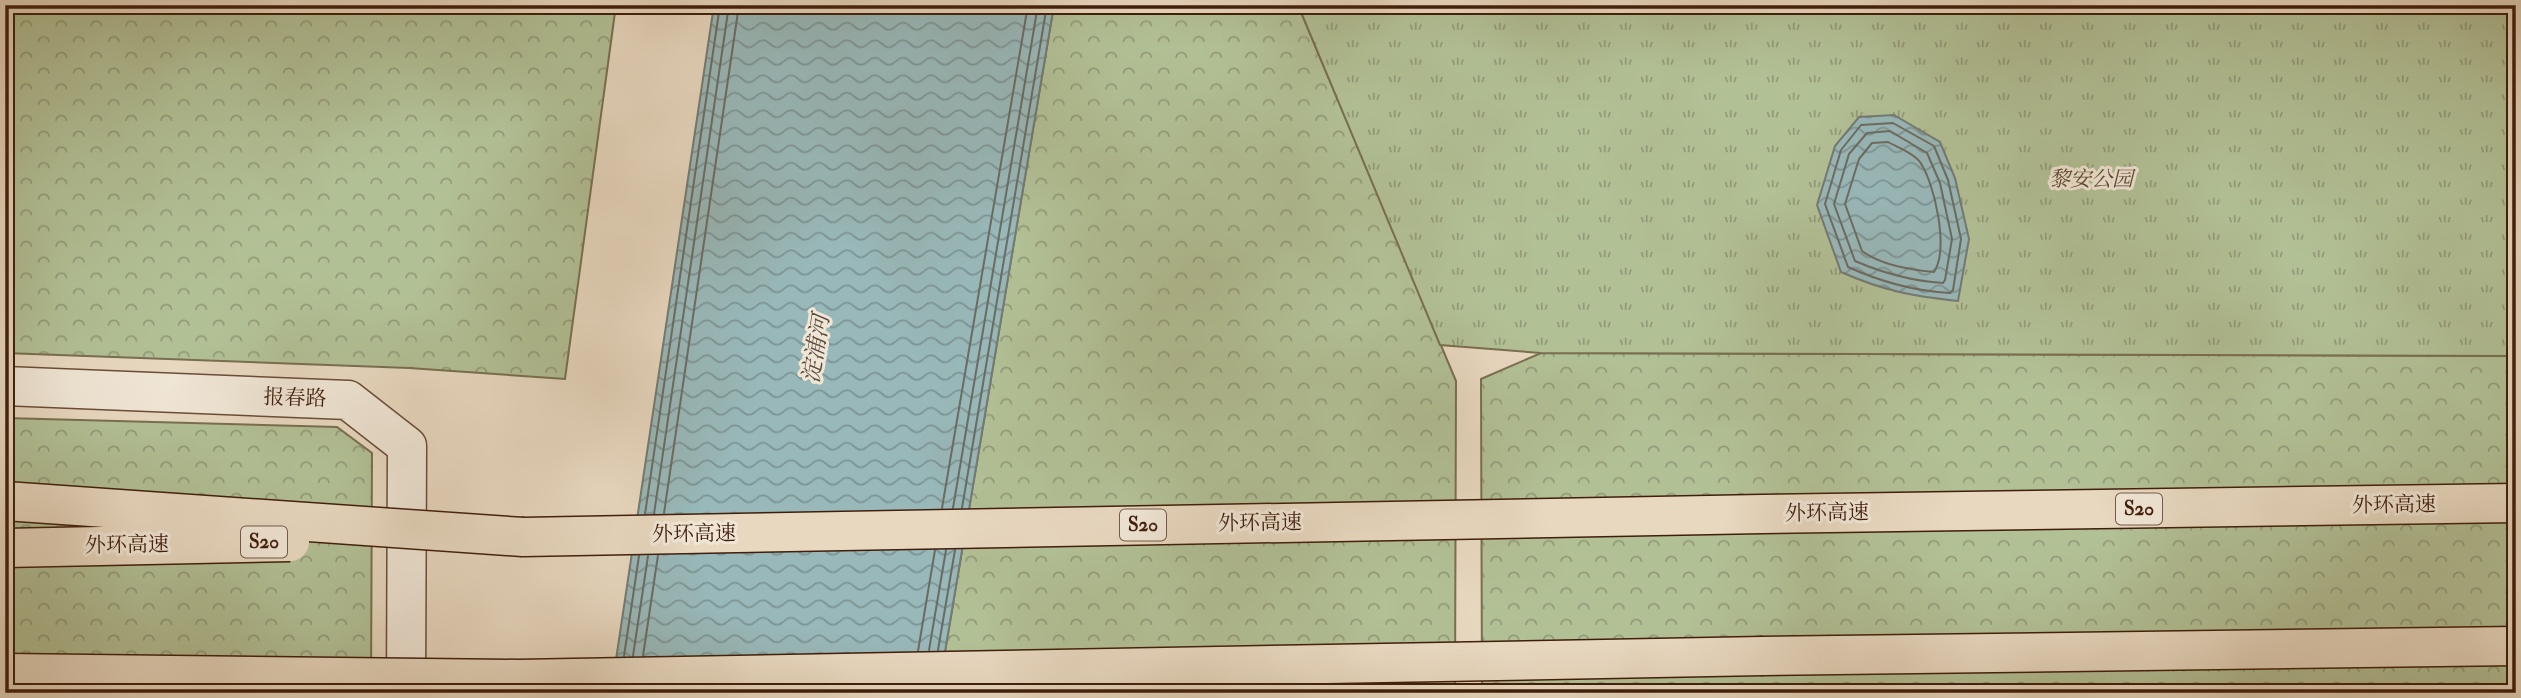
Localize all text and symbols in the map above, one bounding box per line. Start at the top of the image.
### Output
park label: 黎安公园 [2049,166,2136,193]
water label: 淀浦河 [796,309,836,385]
street label: 报春路 [263,383,327,413]
street label: 外环高速 [2352,491,2436,519]
road number: S20 [2116,494,2162,524]
street label: 外环高速 [1785,499,1869,527]
street label: 外环高速 [1218,509,1302,537]
road number: S20 [1120,510,1166,540]
street label: 外环高速 [652,520,736,548]
road number: S20 [241,526,287,558]
street label: 外环高速 [85,531,169,559]

